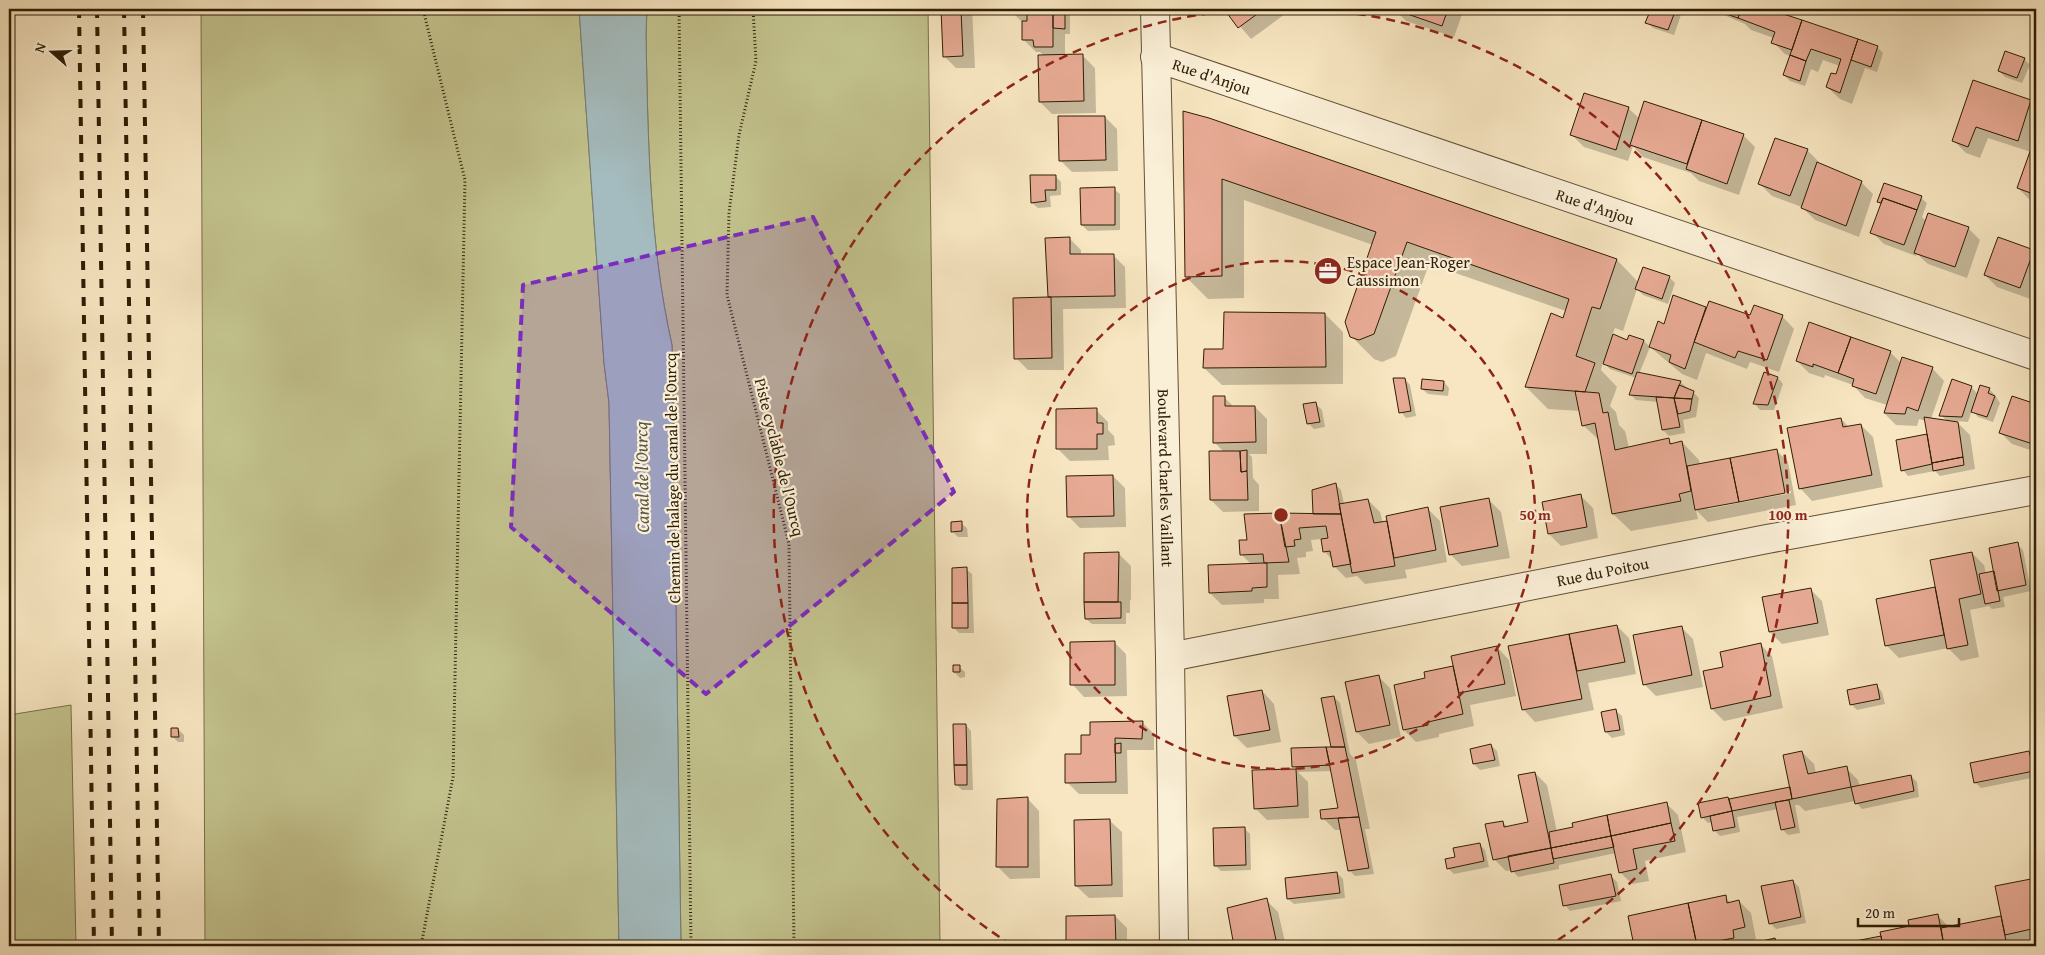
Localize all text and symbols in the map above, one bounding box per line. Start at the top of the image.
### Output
north arrow [28,28,78,78]
text: N [29,39,51,55]
street label: Rue d'Anjou [1169,52,1255,101]
street label: Rue d'Anjou [1553,182,1638,231]
place label: Espace Jean-Roger Caussimon [1347,250,1470,292]
office icon: Espace Jean-Roger Caussimon [1313,256,1343,286]
street label: Chemin de halage du canal de l'Ourcq [658,352,686,604]
street label: Piste cyclable de l'Ourcq [749,375,811,539]
street label: Boulevard Charles Vaillant [1152,389,1180,568]
water label: Canal de l'Ourcq [627,420,656,533]
text: 50 m [1519,504,1551,525]
text: 100 m [1768,504,1808,525]
centre of rings [1272,506,1290,524]
street label: Rue du Poitou [1554,551,1651,592]
scale bar [1858,895,1959,927]
text: 20 m [1865,902,1896,923]

